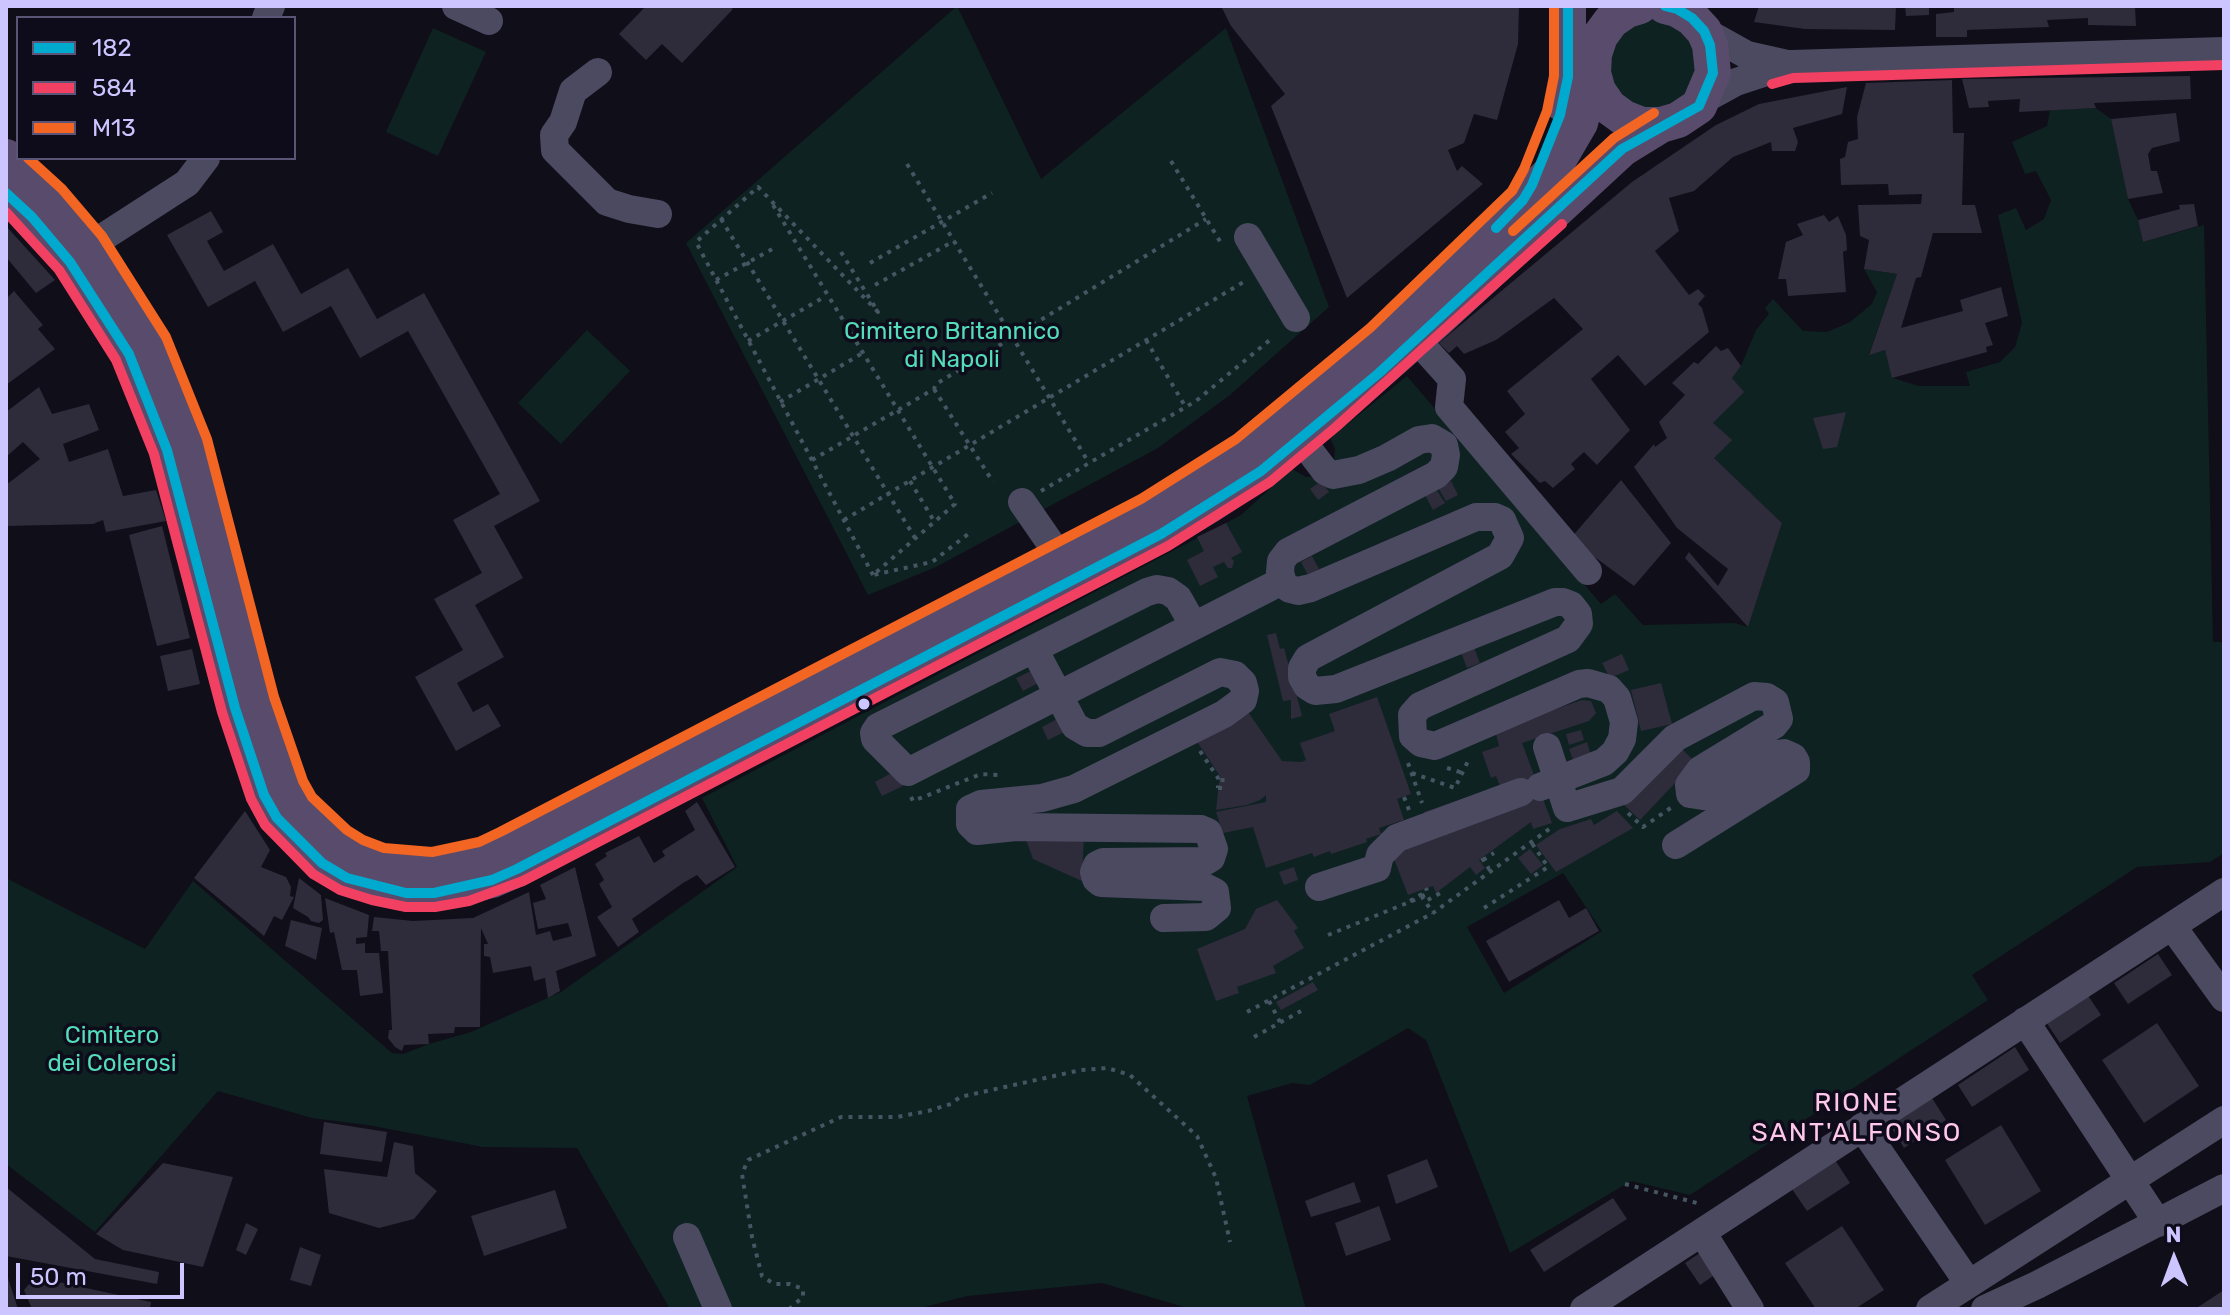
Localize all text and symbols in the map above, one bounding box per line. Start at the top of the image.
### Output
legend [16,16,296,160]
text: 182 [92,34,132,62]
text: 584 [92,74,136,102]
text: M13 [92,114,136,142]
park label: Cimitero Britannico di Napoli [844,318,1060,374]
unlabelled marker [856,696,872,712]
park label: Cimitero dei Colerosi [47,1022,177,1078]
district label: RIONE SANT'ALFONSO [1752,1087,1962,1148]
north arrow [2134,1219,2214,1299]
text: N [2165,1221,2182,1248]
scale bar [20,1247,188,1297]
text: 50 m [30,1263,87,1291]

